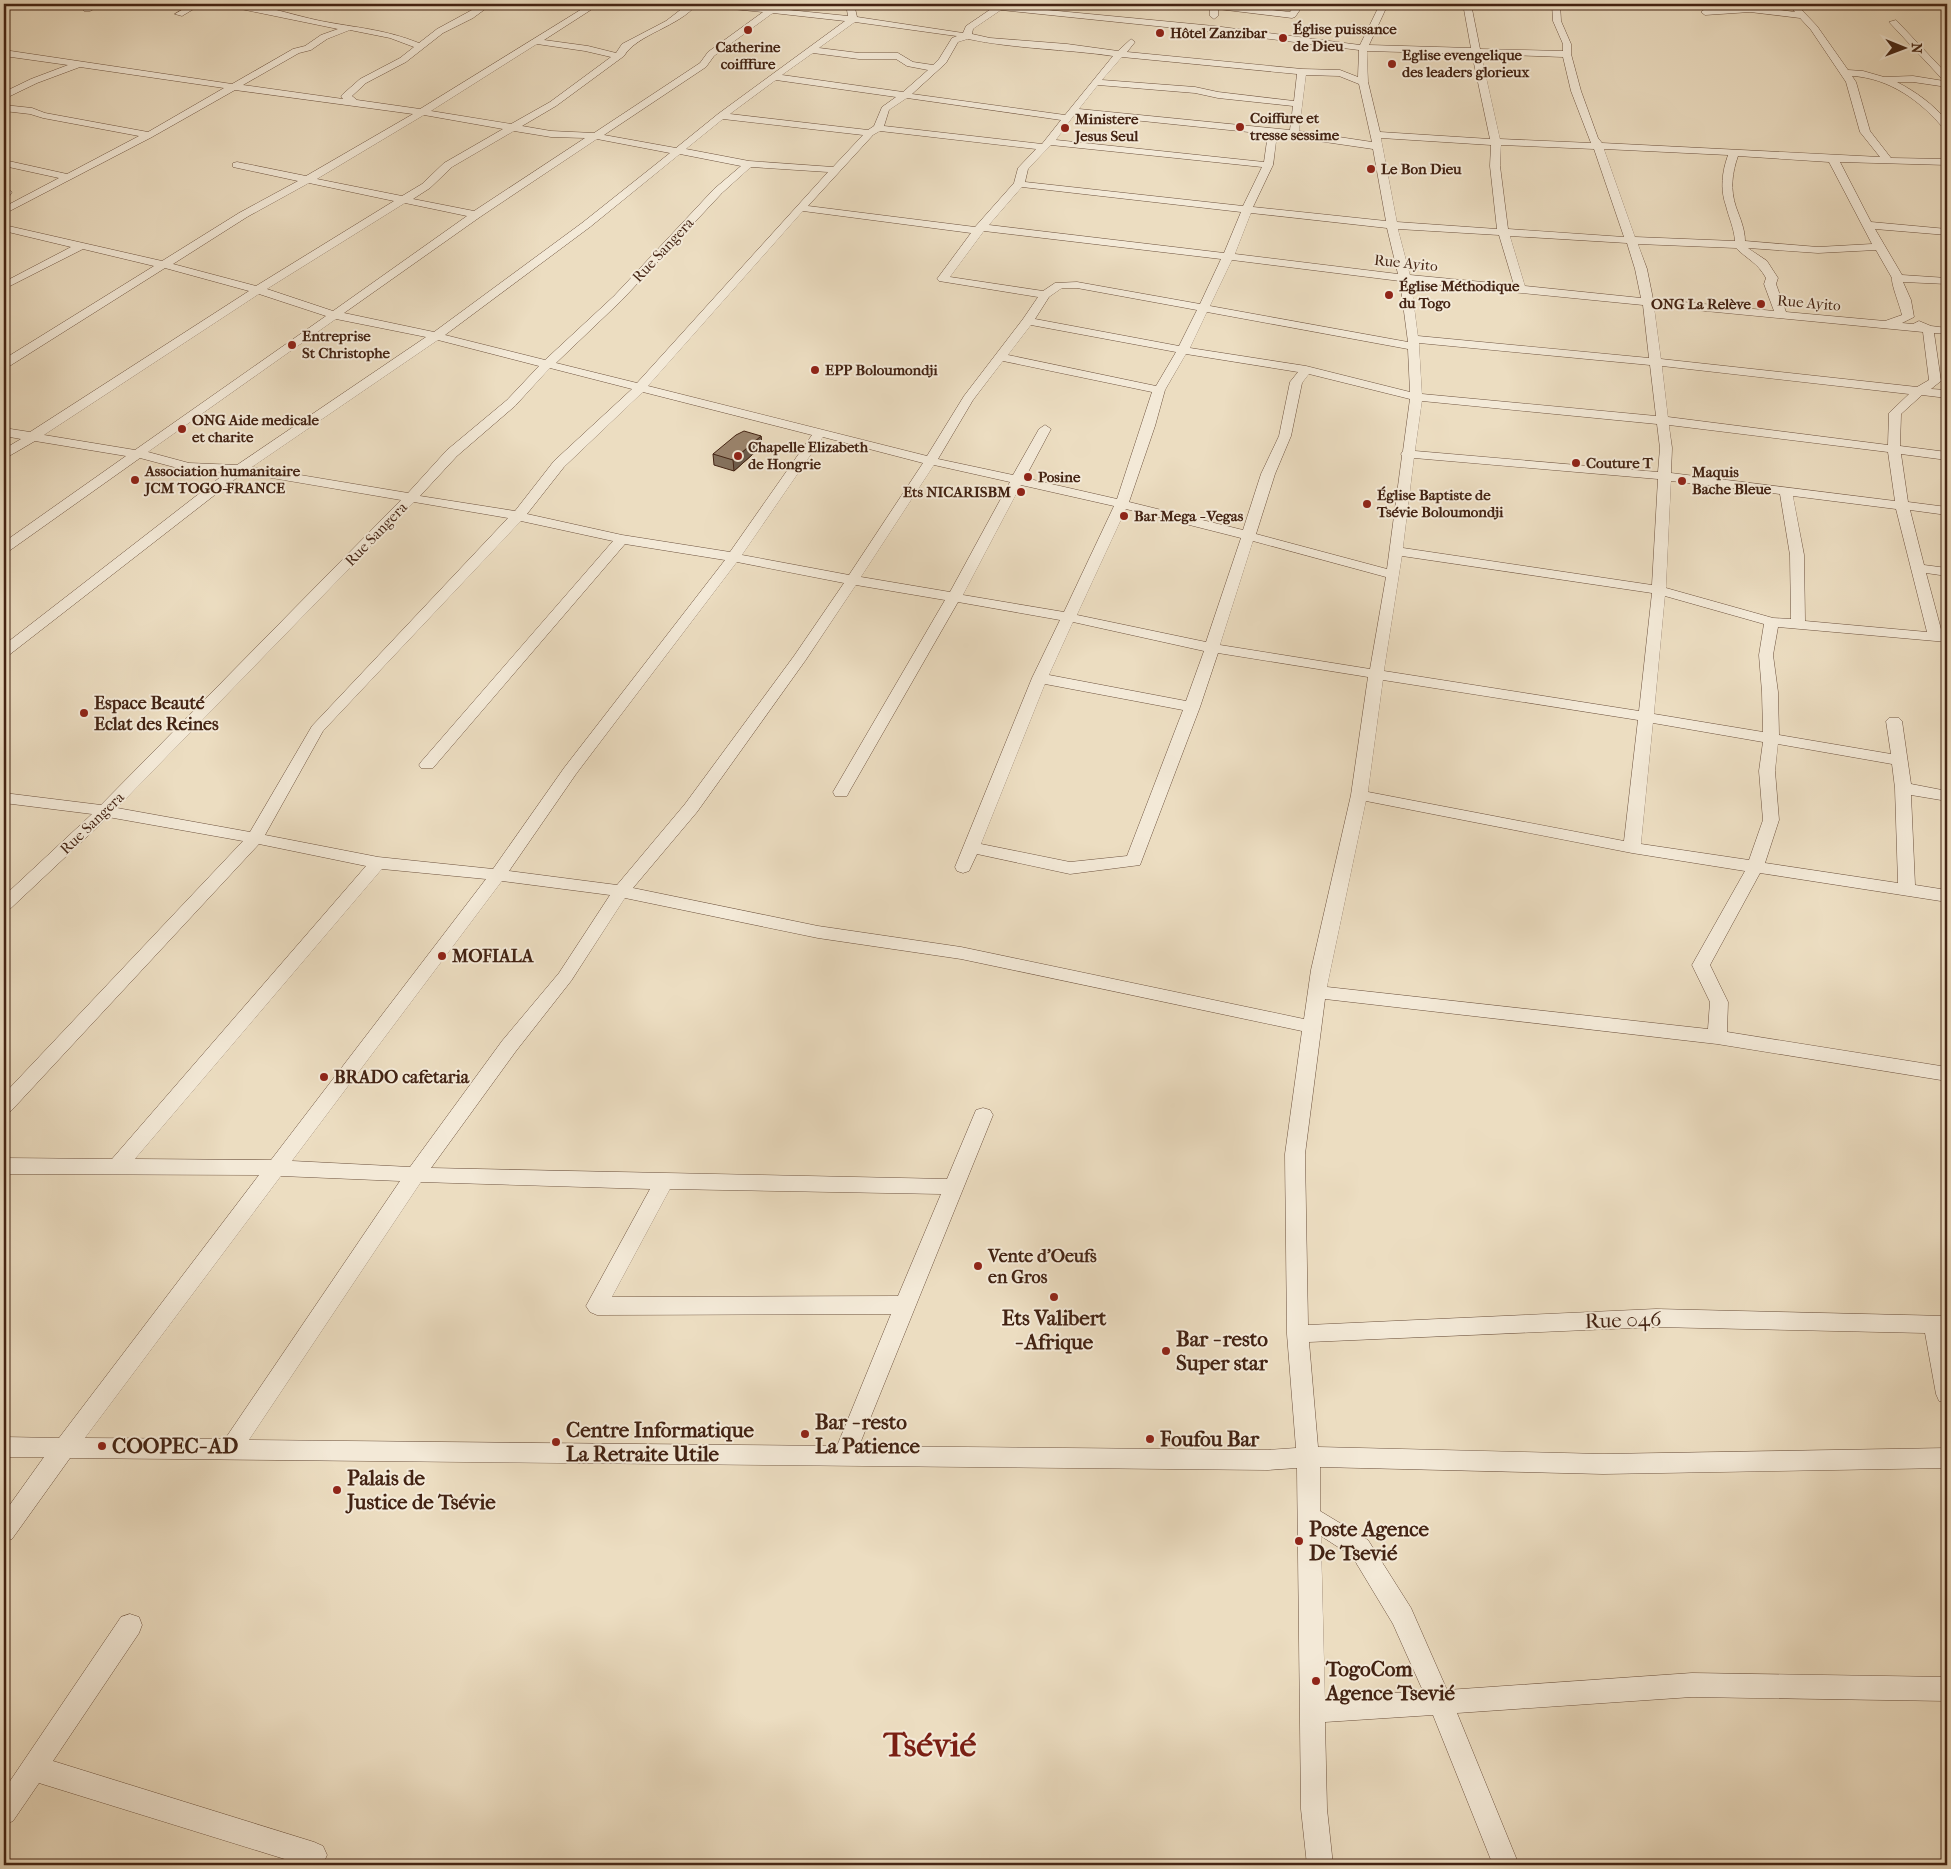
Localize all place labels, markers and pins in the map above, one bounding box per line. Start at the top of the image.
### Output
place label: Église puissance de Dieu [1293,20,1397,55]
marker: Catherine coifffure [742,24,754,36]
place label: Hôtel Zanzibar [1170,24,1268,42]
marker: Hôtel Zanzibar [1154,27,1166,39]
marker: Église puissance de Dieu [1277,32,1289,44]
place label: Catherine coifffure [715,38,781,73]
place label: Eglise evengelique des leaders glorieux [1402,46,1530,81]
marker: Eglise evengelique des leaders glorieux [1386,58,1398,70]
place label: Coiffure et tresse sessime [1249,109,1340,144]
place label: Ministere Jesus Seul [1073,110,1139,145]
marker: Coiffure et tresse sessime [1234,121,1246,133]
marker: Ministere Jesus Seul [1059,122,1071,134]
place label: Le Bon Dieu [1381,160,1462,178]
marker: Le Bon Dieu [1365,163,1377,175]
place label: Église Méthodique du Togo [1399,277,1520,312]
marker: Église Méthodique du Togo [1383,289,1395,301]
place label: ONG La Relève [1651,295,1752,313]
marker: ONG La Relève [1755,298,1767,310]
place label: Entreprise St Christophe [302,327,391,362]
marker: Entreprise St Christophe [286,339,298,351]
place label: EPP Boloumondji [825,361,938,379]
marker: EPP Boloumondji [809,364,821,376]
place label: ONG Aide medicale et charite [192,411,320,446]
marker: ONG Aide medicale et charite [176,423,188,435]
place label: Chapelle Elizabeth de Hongrie [748,438,869,473]
marker: Chapelle Elizabeth de Hongrie [732,450,744,462]
place label: Couture T [1586,454,1654,472]
marker: Couture T [1570,457,1582,469]
place label: Association humanitaire JCM TOGO-FRANCE [143,462,301,497]
place label: Maquis Bache Bleue [1691,463,1772,498]
place label: Posine [1038,468,1081,486]
marker: Posine [1022,471,1034,483]
marker: Association humanitaire JCM TOGO-FRANCE [129,474,141,486]
marker: Maquis Bache Bleue [1676,475,1688,487]
place label: Ets NICARISBM [903,483,1011,501]
marker: Ets NICARISBM [1015,486,1027,498]
place label: Église Baptiste de Tsévie Boloumondji [1376,486,1504,521]
marker: Église Baptiste de Tsévie Boloumondji [1361,498,1373,510]
place label: Bar Mega - Vegas [1134,507,1244,525]
marker: Bar Mega - Vegas [1118,510,1130,522]
place label: Espace Beauté Eclat des Reines [94,693,219,735]
marker: Espace Beauté Eclat des Reines [78,707,90,719]
place label: MOFIALA [451,946,535,967]
marker: MOFIALA [436,950,448,962]
place label: BRADO cafetaria [334,1067,470,1088]
marker: BRADO cafetaria [318,1071,330,1083]
place label: Vente d'Oeufs en Gros [987,1246,1097,1288]
marker: Vente d'Oeufs en Gros [972,1260,984,1272]
marker: Ets Valibert - Afrique [1048,1291,1060,1303]
place label: Ets Valibert - Afrique [1002,1306,1107,1354]
place label: Bar - resto Super star [1176,1327,1269,1375]
marker: Bar - resto Super star [1160,1345,1172,1357]
place label: Bar - resto La Patience [815,1410,920,1458]
place label: Centre Informatique La Retraite Utile [566,1418,755,1466]
place label: Foufou Bar [1159,1427,1260,1451]
marker: Bar - resto La Patience [799,1428,811,1440]
marker: Foufou Bar [1144,1433,1156,1445]
place label: COOPEC- AD [112,1434,238,1458]
marker: Centre Informatique La Retraite Utile [550,1436,562,1448]
marker: COOPEC- AD [96,1440,108,1452]
place label: Palais de Justice de Tsévie [345,1466,496,1514]
marker: Palais de Justice de Tsévie [331,1484,343,1496]
place label: Poste Agence De Tsevié [1309,1517,1430,1565]
marker: Poste Agence De Tsevié [1293,1535,1305,1547]
place label: TogoCom Agence Tsevié [1324,1657,1455,1705]
marker: TogoCom Agence Tsevié [1310,1675,1322,1687]

